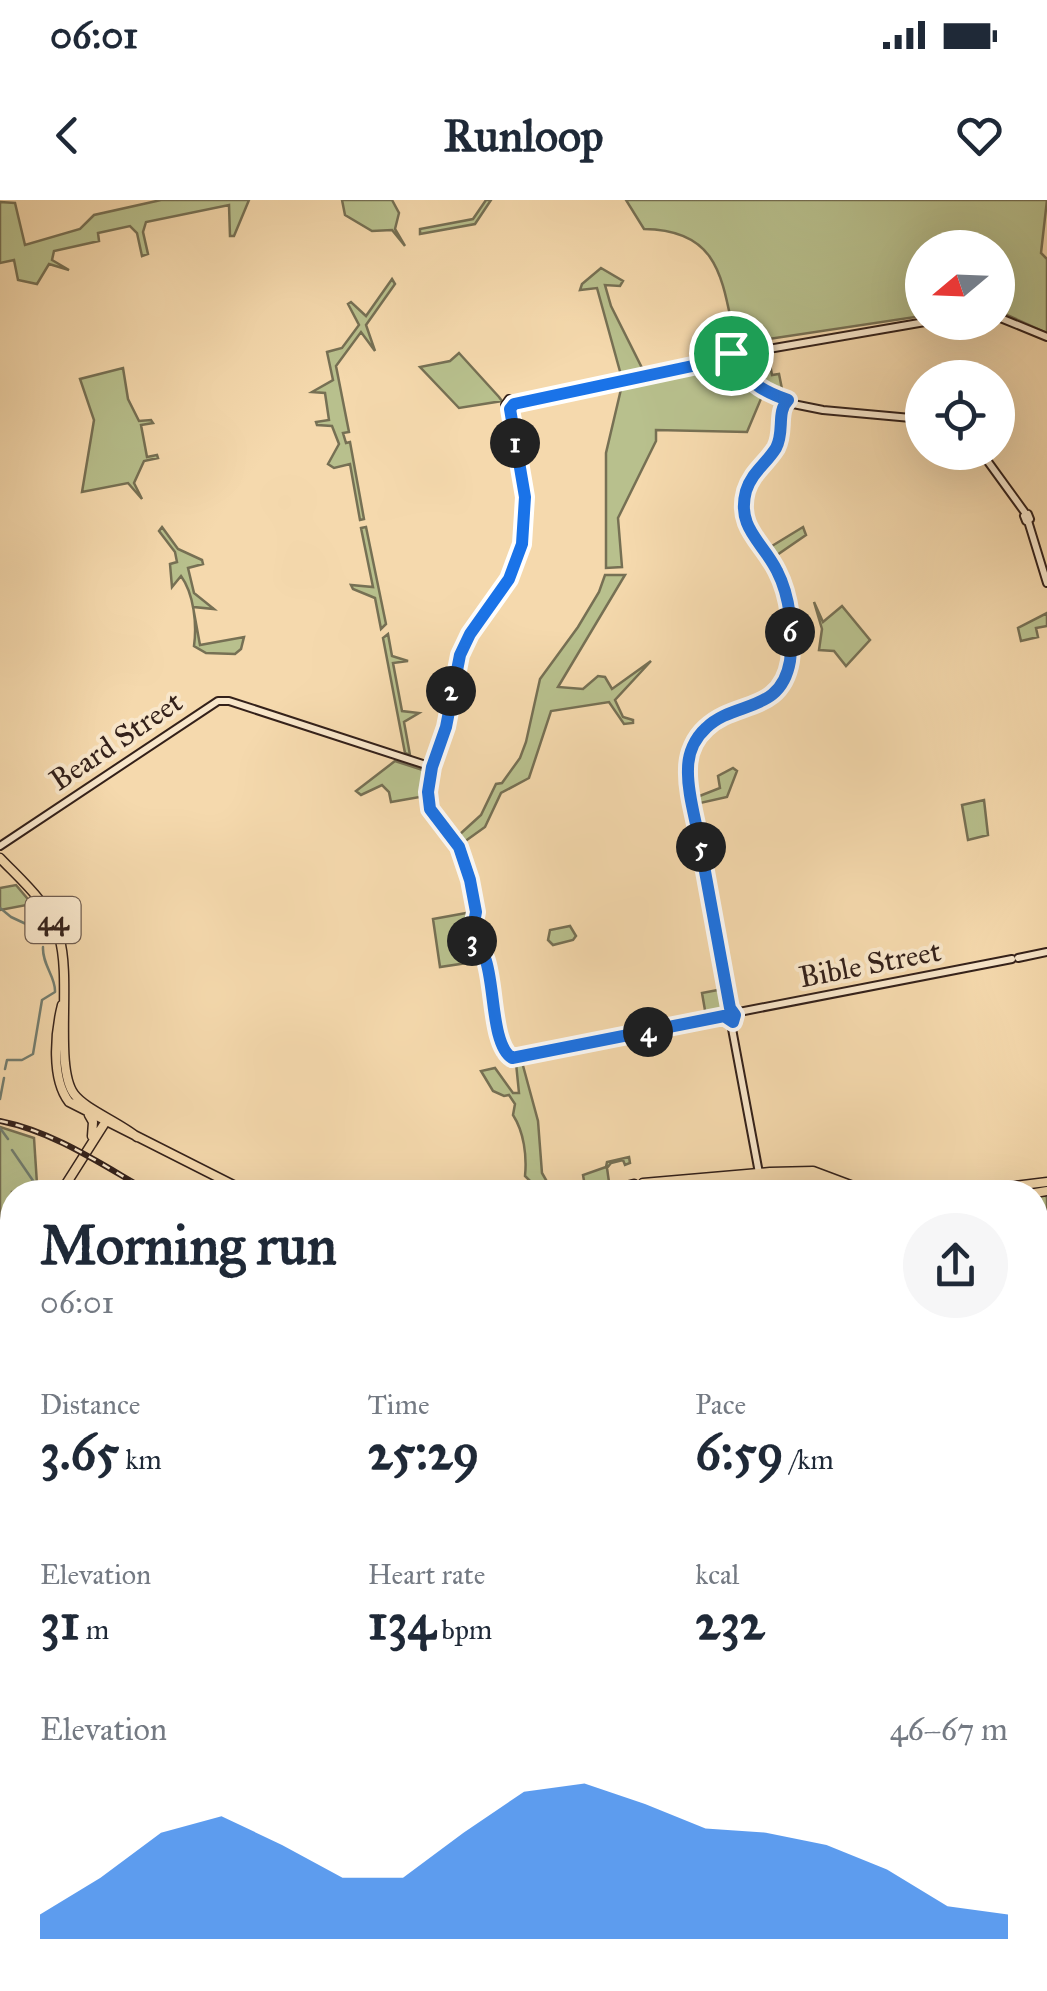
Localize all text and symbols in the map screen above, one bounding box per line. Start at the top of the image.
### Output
text: 06:01 [50,12,138,58]
icon: back [40,108,95,163]
text: Runloop [443,108,604,163]
icon: heart [952,108,1007,163]
north arrow [905,230,1015,340]
map controls [905,230,1015,470]
pin [689,311,774,396]
icon: arrive [704,326,759,381]
button: locate [905,360,1015,470]
pin: 1 [490,418,540,468]
text: 1 [509,425,521,460]
pin: 6 [765,607,815,657]
text: 6 [783,614,797,649]
pin: 2 [426,666,476,716]
text: 2 [444,673,458,708]
street label: Beard Street [43,683,189,798]
pin: 5 [676,822,726,872]
text: 5 [694,829,708,864]
road number: 44 [26,897,80,943]
pin: 3 [447,916,497,966]
text: 3 [466,923,478,958]
street label: Bible Street [796,933,944,995]
pin: 4 [623,1007,673,1057]
text: 4 [640,1014,656,1049]
text: Morning run [40,1212,337,1279]
button: share [903,1213,1008,1318]
text: 06:01 [40,1283,114,1322]
text: Distance [40,1387,140,1422]
text: Time [368,1387,430,1422]
text: Pace [695,1387,746,1422]
text: 3.65 [40,1422,119,1483]
text: 25:29 [368,1422,479,1483]
text: 6:59 [695,1422,784,1483]
text: km [119,1442,162,1477]
text: /km [784,1442,834,1477]
text: Elevation [40,1557,151,1592]
text: Heart rate [368,1557,485,1592]
text: kcal [695,1557,739,1592]
text: 31 [40,1592,80,1653]
text: 134 [368,1592,435,1653]
text: 232 [695,1592,765,1653]
text: m [80,1612,109,1647]
text: bpm [435,1612,492,1647]
text: Elevation [40,1710,167,1749]
text: 46–67 m [890,1710,1008,1749]

